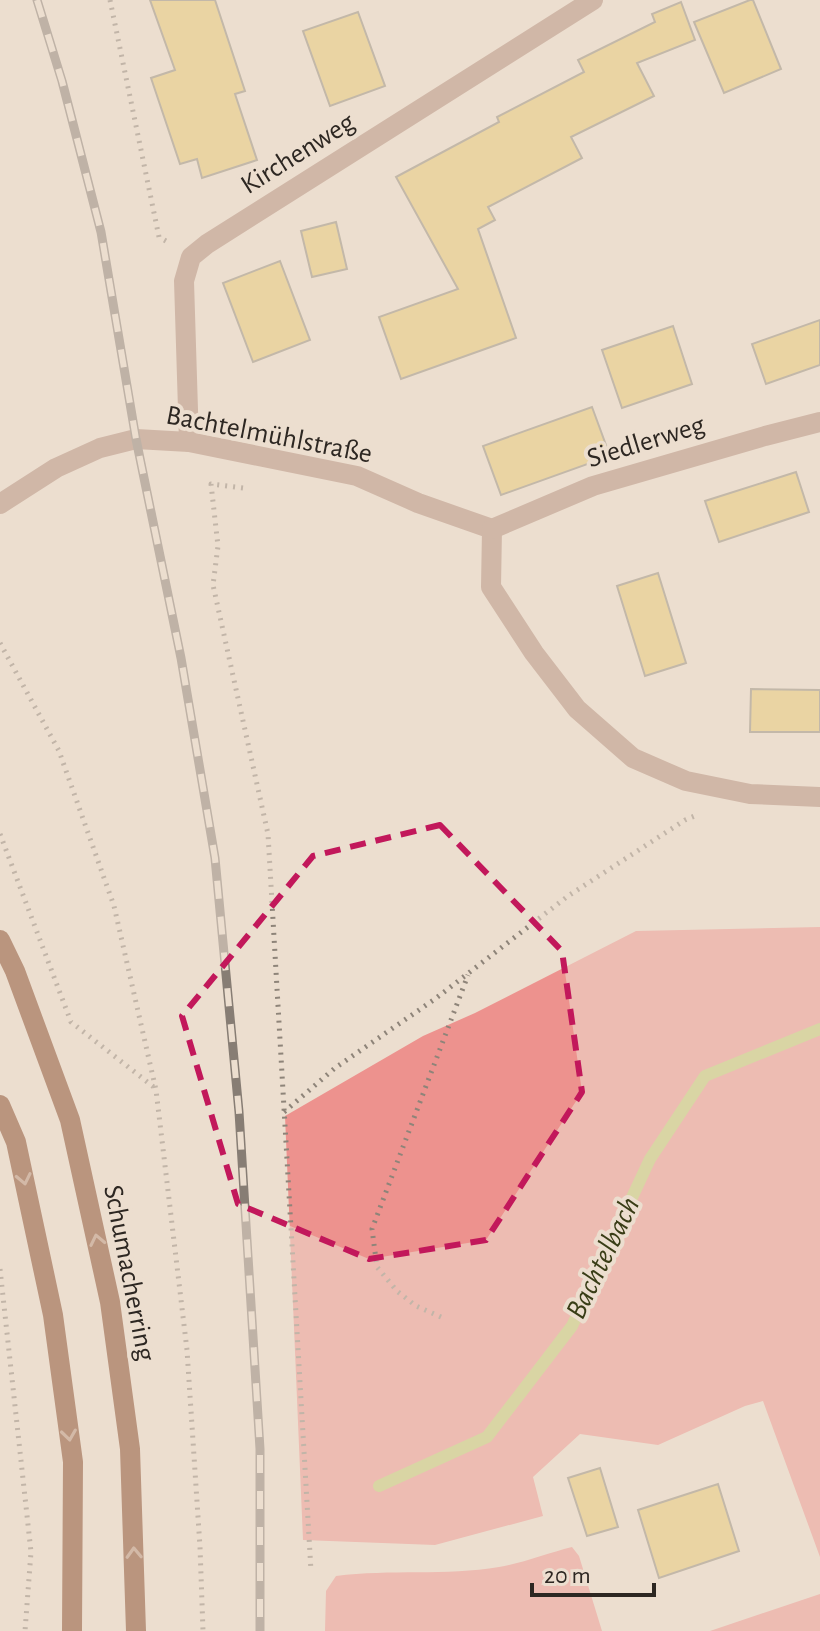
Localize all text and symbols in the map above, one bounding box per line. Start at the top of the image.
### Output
street label: Kirchenweg [236,108,360,200]
street label: Bachtelmühlstraße [164,401,374,469]
street label: Siedlerweg [584,411,708,473]
one-way arrow [15,1172,32,1185]
street label: Schumacherring [98,1183,160,1364]
water label: Bachtelbach [561,1192,645,1324]
one-way arrow [89,1234,106,1247]
one-way arrow [60,1428,77,1442]
one-way arrow [125,1546,142,1559]
scale bar [532,1547,654,1597]
text: 20 m [544,1564,591,1588]

